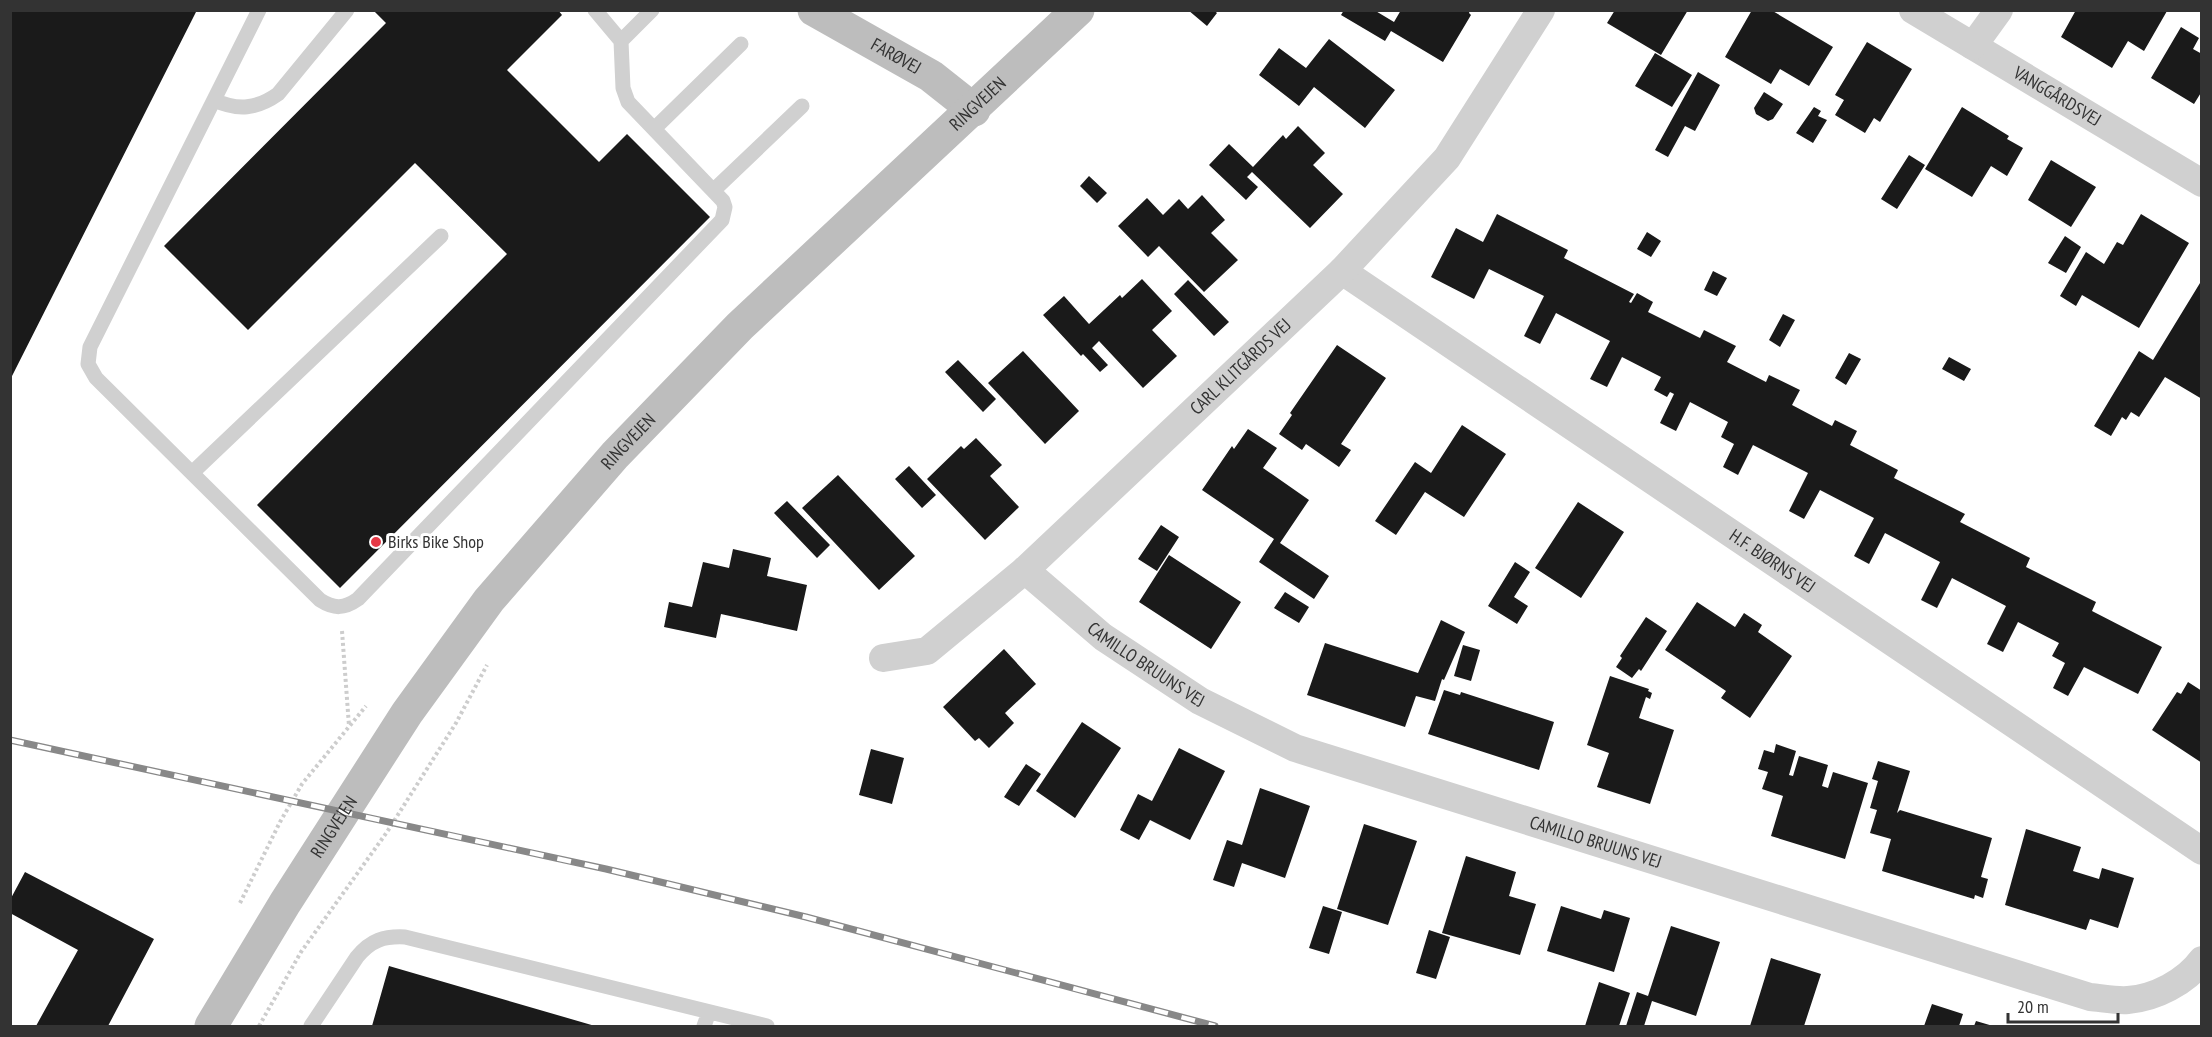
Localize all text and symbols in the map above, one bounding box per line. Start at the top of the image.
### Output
street label: FARØVEJ [867,32,925,79]
street label: VANGGÅRDSVEJ [2008,60,2105,131]
street label: RINGVEJEN [944,71,1010,136]
street label: CARL KLITGÅRDS VEJ [1185,313,1296,419]
street label: RINGVEJEN [596,408,660,474]
street label: H.F. BJØRNS VEJ [1725,524,1820,598]
place label: Birks Bike Shop [388,530,484,553]
marker: Birks Bike Shop [369,535,383,549]
street label: CAMILLO BRUUNS VEJ [1083,617,1208,712]
street label: RINGVEJEN [305,791,362,862]
street label: CAMILLO BRUUNS VEJ [1527,810,1664,873]
scale bar [2008,986,2118,1024]
text: 20 m [2017,995,2049,1018]

